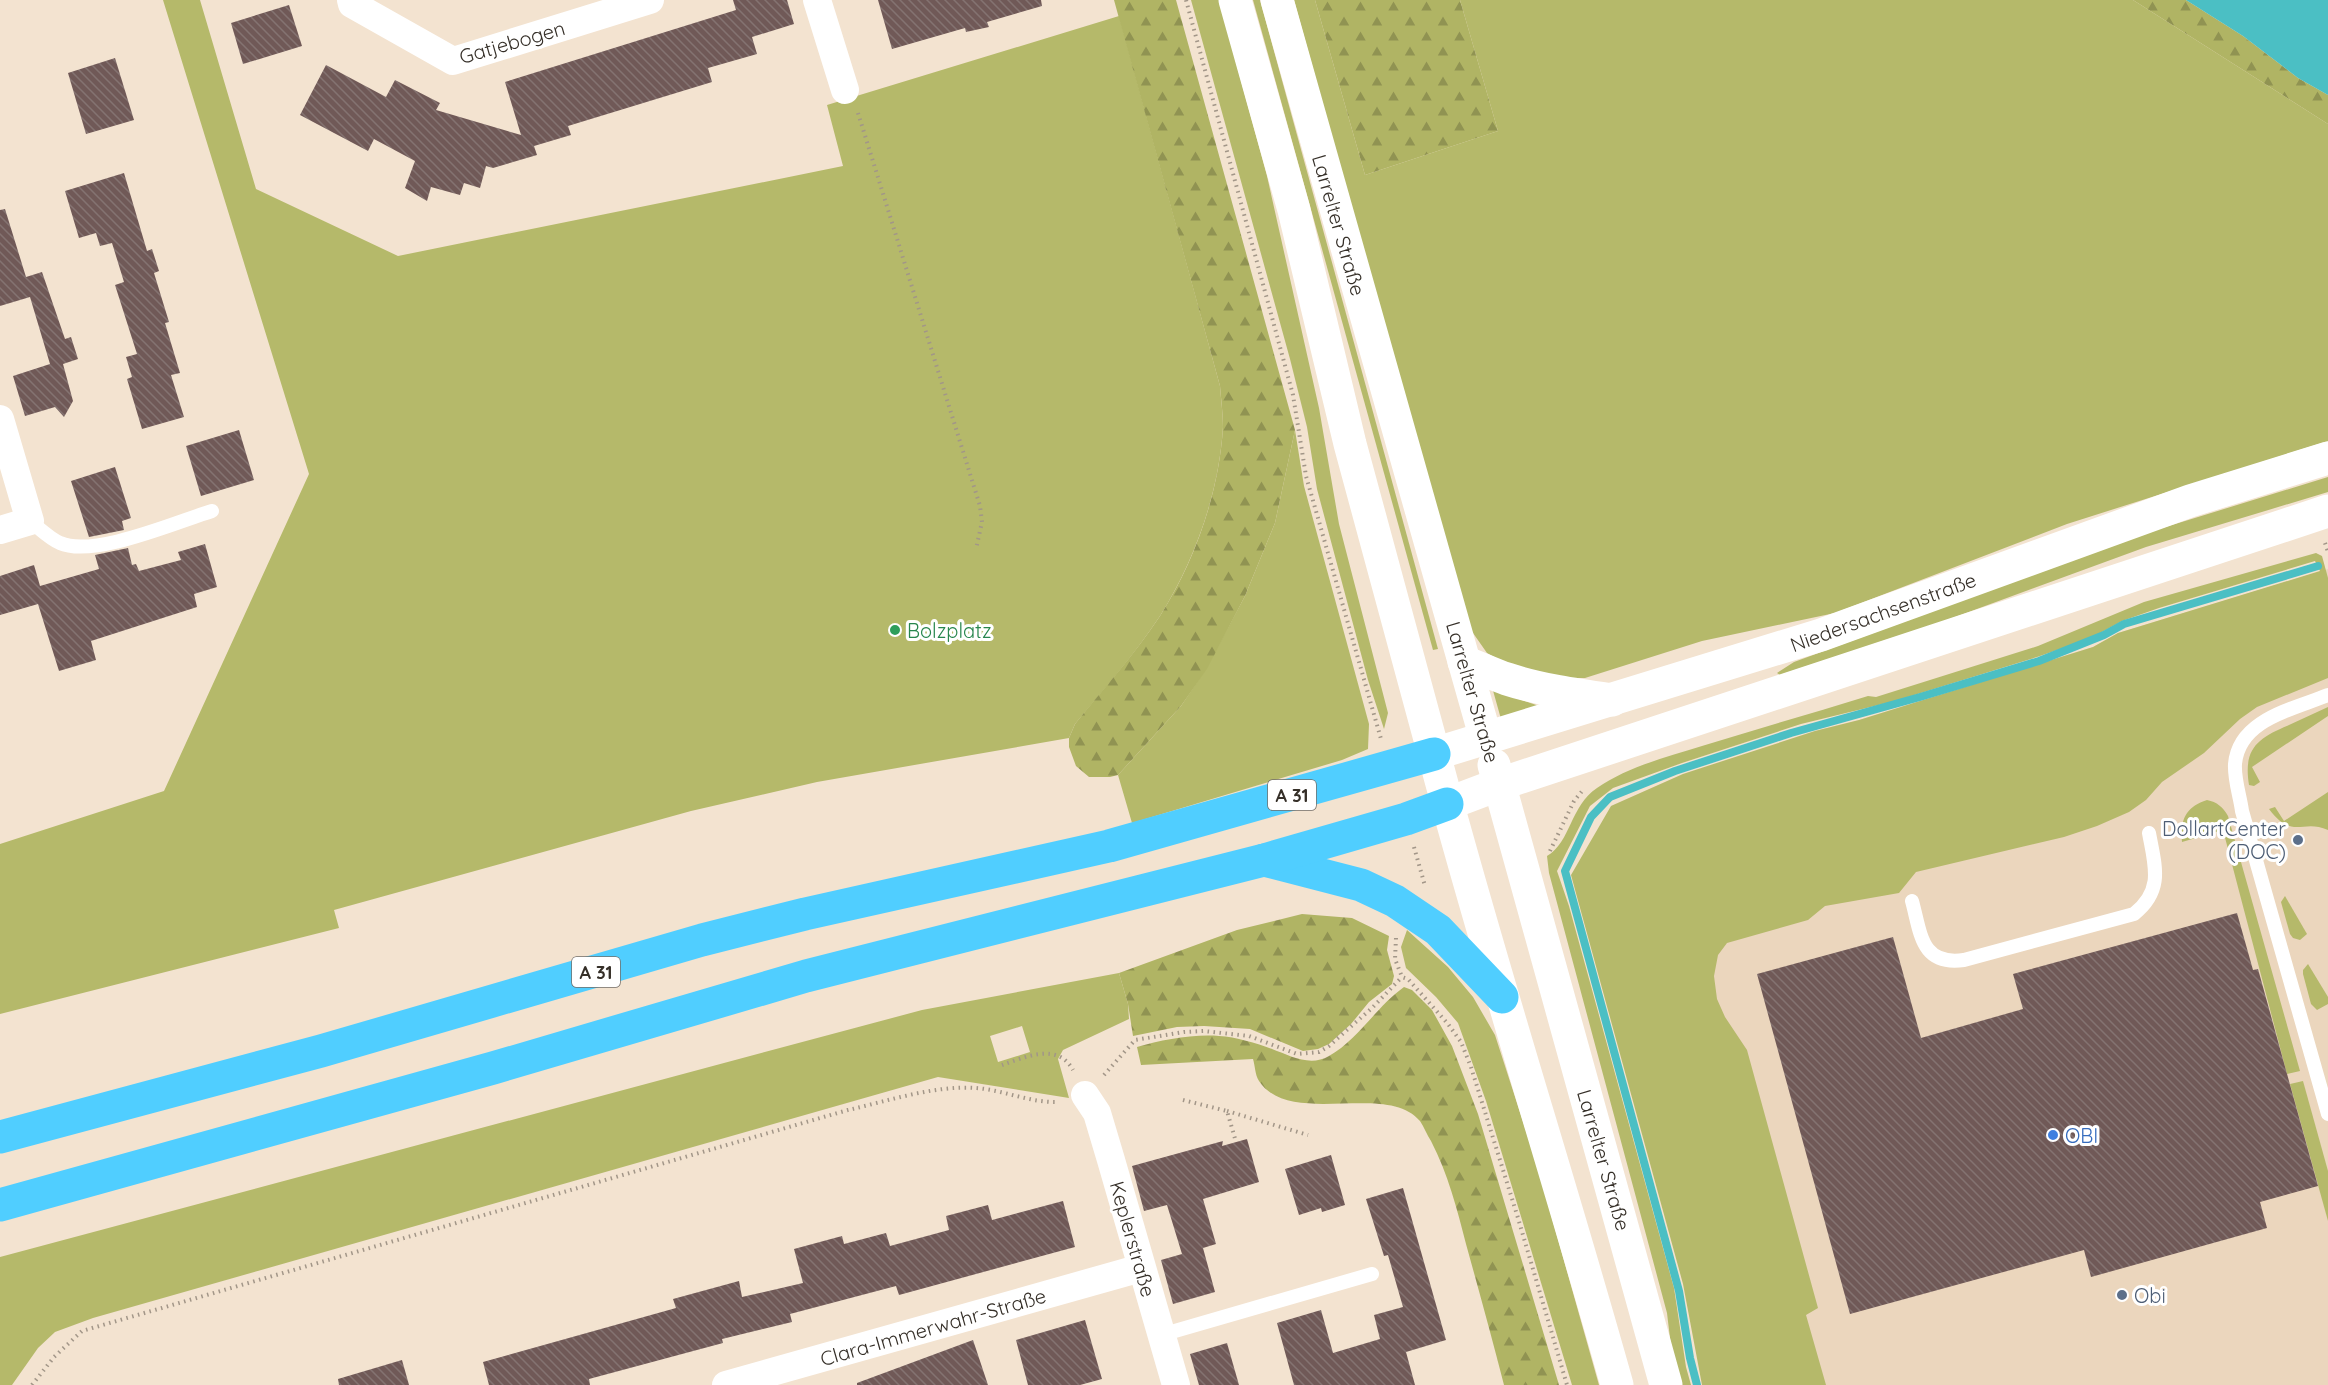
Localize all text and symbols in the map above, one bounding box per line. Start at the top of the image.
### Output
street label: Gatjebogen [456,15,568,69]
street label: Larrelter Straße [1307,152,1371,298]
street label: Niedersachsenstraße [1787,567,1979,657]
place label: Bolzplatz [907,618,991,643]
street label: Larrelter Straße [1441,619,1505,765]
marker: Bolzplatz [888,623,902,637]
road number: A 31 [1268,780,1316,810]
place label: DollartCenter (DOC) [2162,816,2286,864]
marker: DollartCenter (DOC) [2291,833,2305,847]
road number: A 31 [572,957,620,987]
street label: Larrelter Straße [1572,1087,1636,1233]
place label: OBI [2065,1123,2098,1148]
marker: OBI [2046,1128,2060,1142]
street label: Keplerstraße [1105,1178,1161,1300]
street label: Clara-Immerwahr-Straße [817,1283,1049,1371]
place label: Obi [2134,1283,2166,1308]
marker: Obi [2115,1288,2129,1302]

